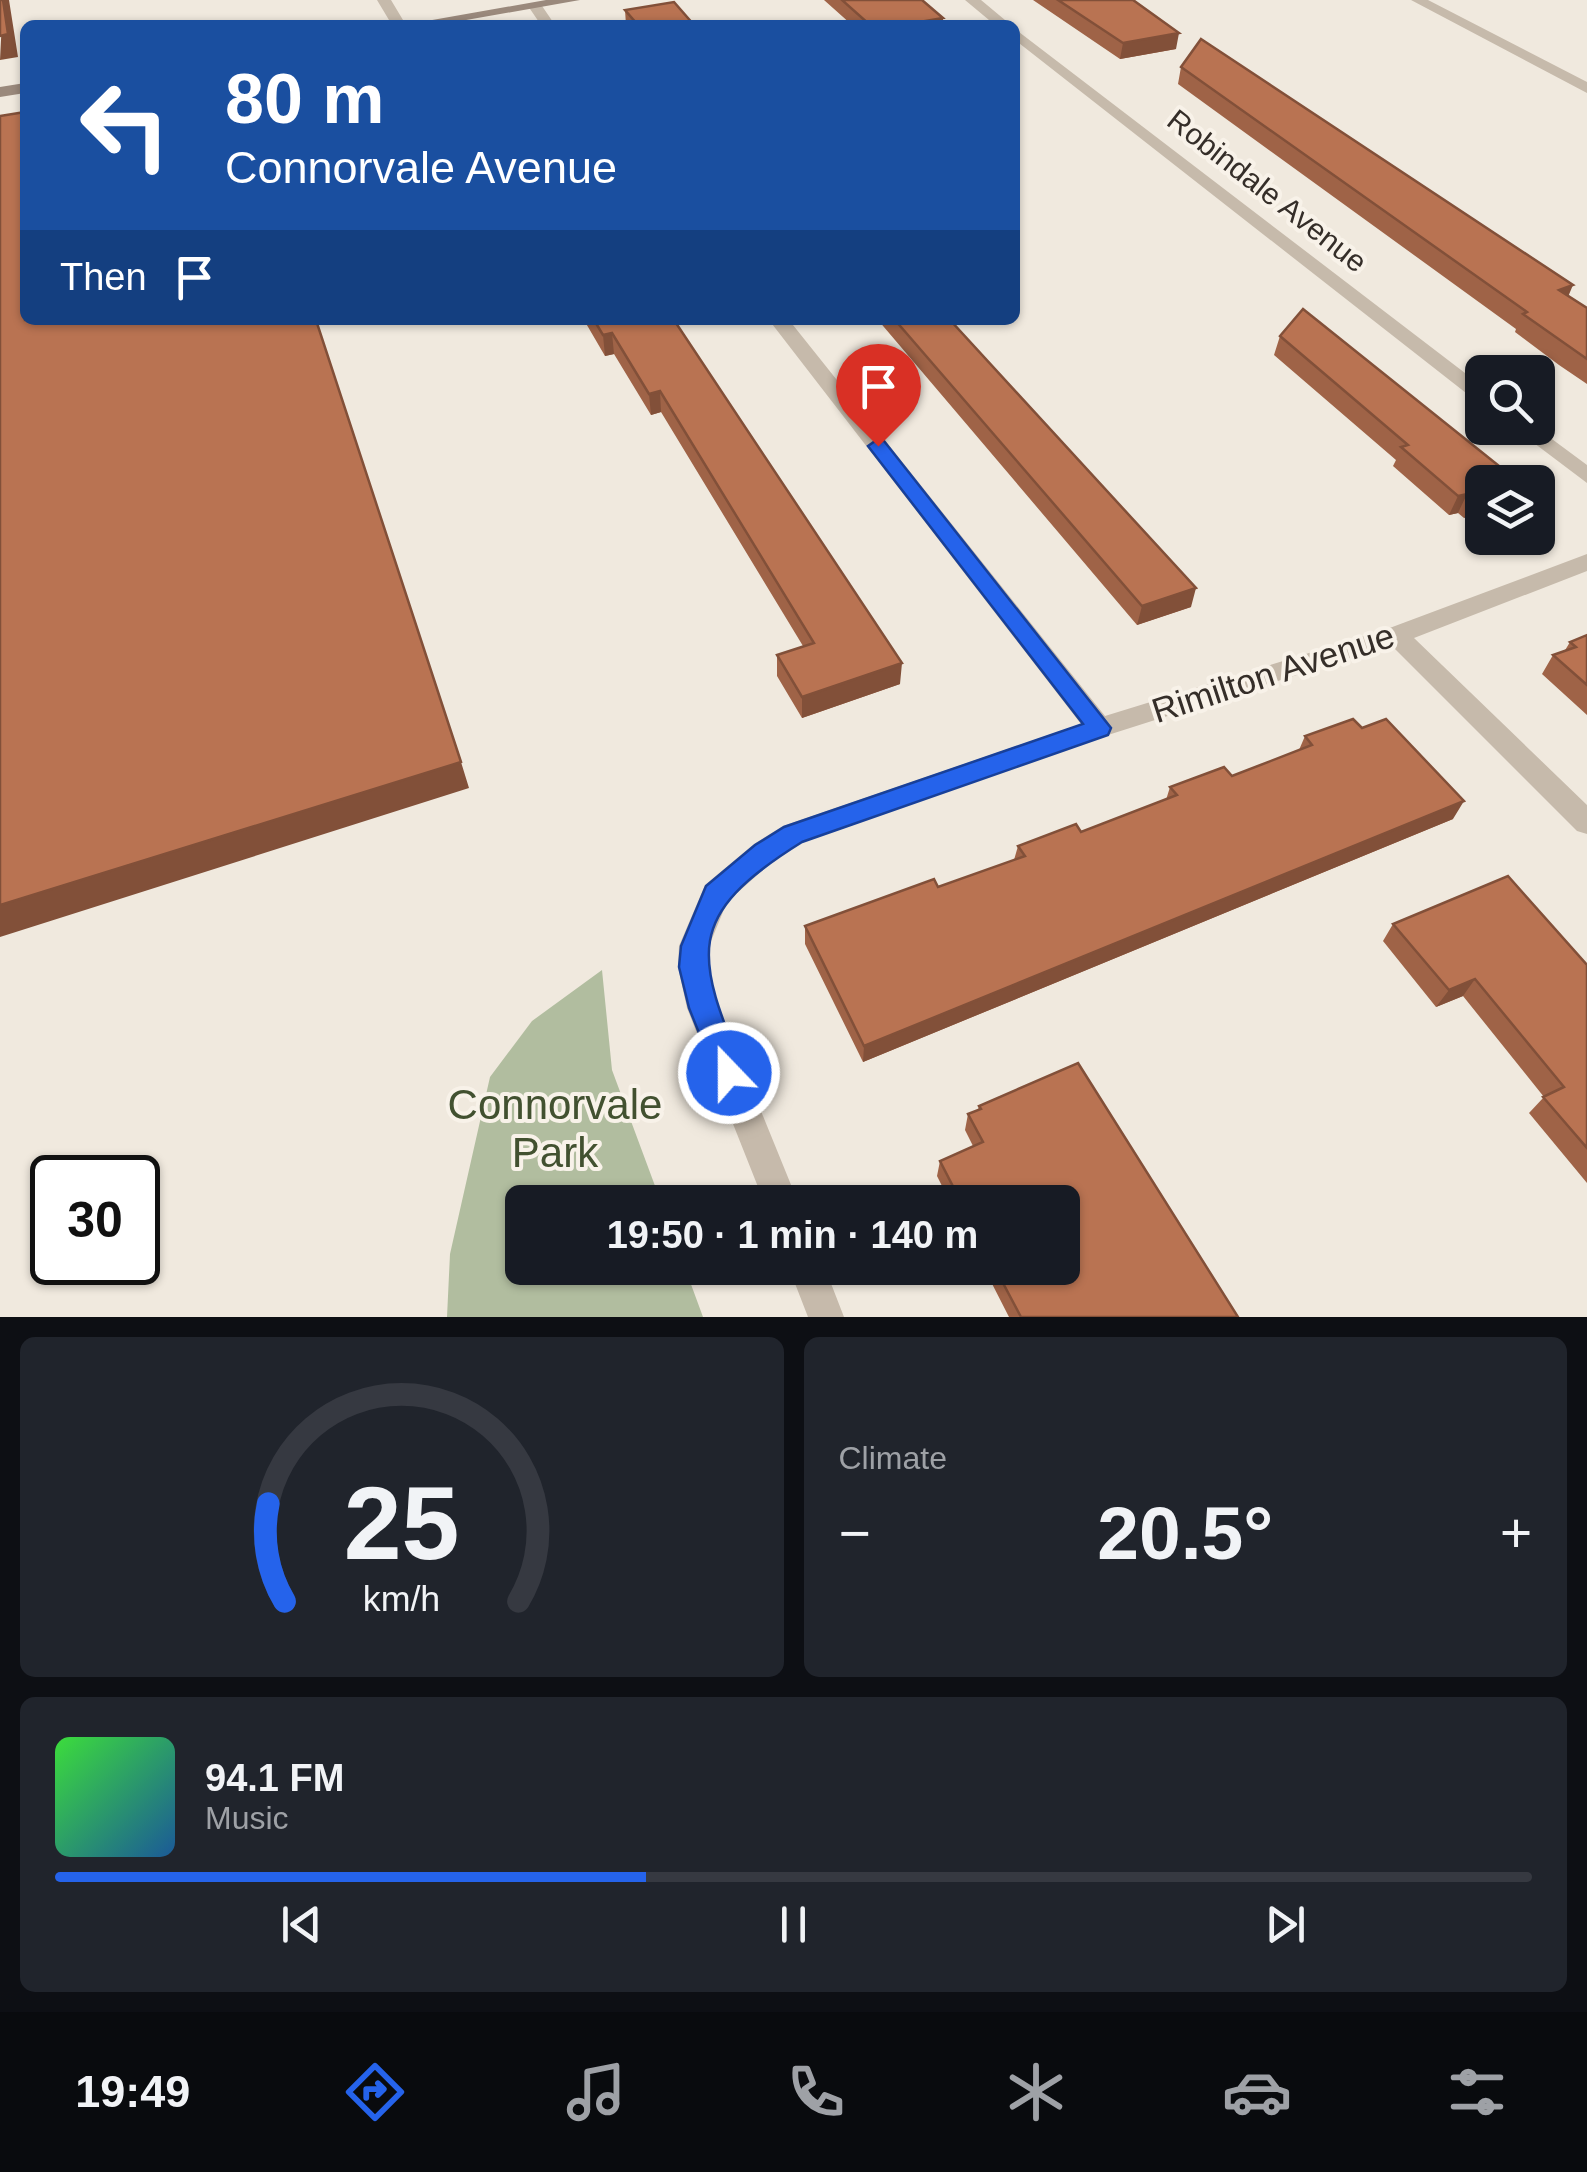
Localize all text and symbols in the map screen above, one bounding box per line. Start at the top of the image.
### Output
icon: left [60,60,190,190]
text: 80 m [225,60,385,138]
street label: Robindale Avenue [1161,103,1373,278]
text: Connorvale Avenue [225,142,617,193]
icon: arrive [167,250,222,305]
text: Then [60,256,147,298]
pin [836,344,921,447]
map controls [1465,355,1555,555]
button: search [1465,355,1555,445]
icon: arrive [851,359,906,414]
button: layers [1465,465,1555,555]
street label: Rimilton Avenue [1147,615,1399,730]
position arrow [677,1021,781,1125]
park label: Connorvale Park [448,1081,662,1176]
speed limit sign: 30 [30,1155,160,1285]
text: 19:50 · 1 min · 140 m [607,1214,978,1256]
text: Climate [839,1440,947,1476]
text: 25 [344,1465,460,1581]
text: 20.5° [1097,1491,1273,1575]
text: − [839,1502,871,1564]
text: + [1500,1502,1532,1564]
text: km/h [363,1579,440,1619]
text: 94.1 FM [205,1757,344,1799]
text: Music [205,1800,289,1836]
icon: previous [274,1897,329,1952]
icon: pause [766,1897,821,1952]
icon: next [1258,1897,1313,1952]
icon: directions [340,2057,410,2127]
icon: music [561,2057,631,2127]
icon: phone [781,2057,851,2127]
icon: climate [1001,2057,1071,2127]
icon: car [1222,2057,1292,2127]
icon: filters [1442,2057,1512,2127]
text: 19:49 [75,2066,190,2117]

